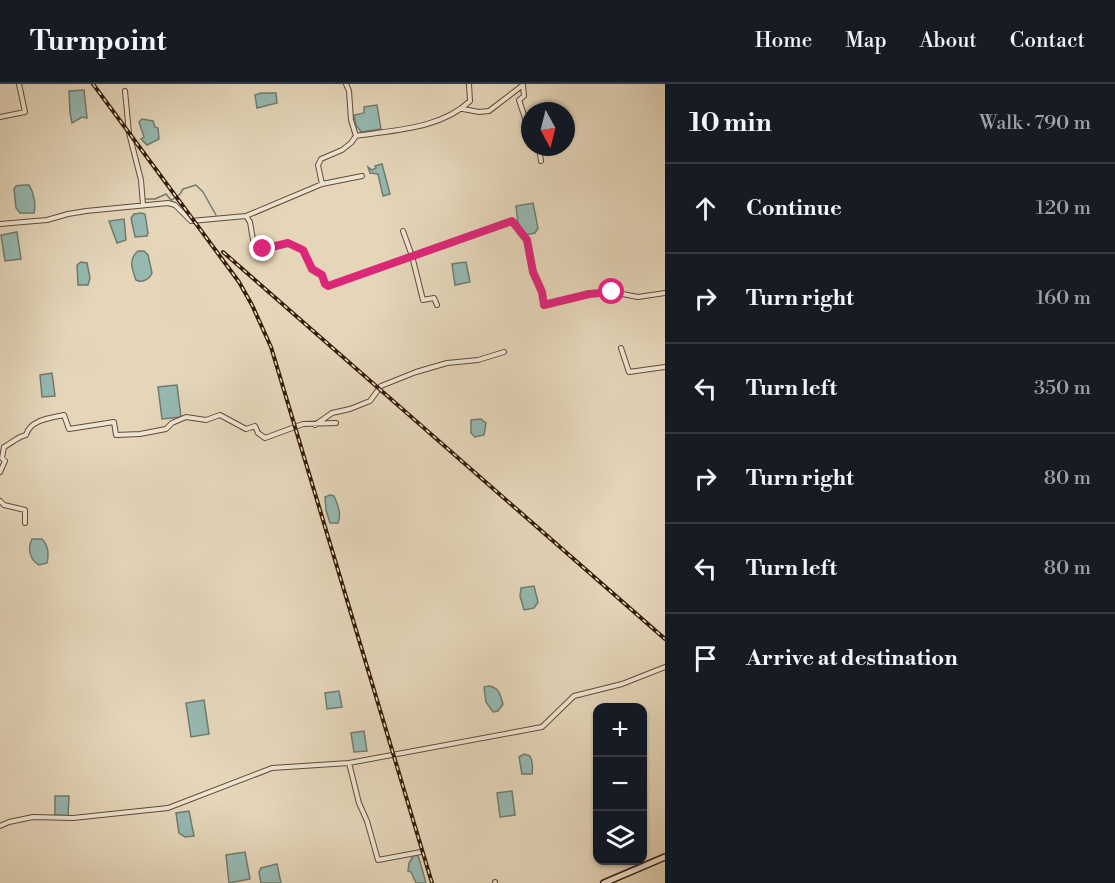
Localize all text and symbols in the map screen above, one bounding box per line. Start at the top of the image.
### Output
text: Turnpoint [30,24,166,59]
text: Home [755,28,812,54]
text: Map [845,28,887,54]
text: About [920,28,977,54]
text: Contact [1010,28,1085,54]
north arrow [521,102,575,156]
text: 10 min [689,107,772,139]
text: Walk · 790 m [979,111,1091,136]
icon: ahead [689,192,722,225]
text: Continue [746,195,842,222]
text: 120 m [1036,196,1091,221]
route end [249,235,275,261]
route start [598,278,624,304]
icon: right [689,282,722,315]
text: Turn right [746,285,854,312]
text: 160 m [1036,286,1091,311]
icon: left [689,372,722,405]
text: Turn left [746,375,837,402]
text: 350 m [1034,376,1091,401]
icon: right [689,462,722,495]
text: Turn right [746,465,854,492]
text: 80 m [1044,466,1091,491]
icon: left [689,552,722,585]
text: Turn left [746,555,837,582]
text: 80 m [1044,556,1091,581]
icon: arrive [689,642,722,675]
text: Arrive at destination [746,645,958,672]
map controls [593,703,647,865]
button: + [593,703,647,757]
button: − [593,757,647,811]
button: layers [593,811,647,865]

